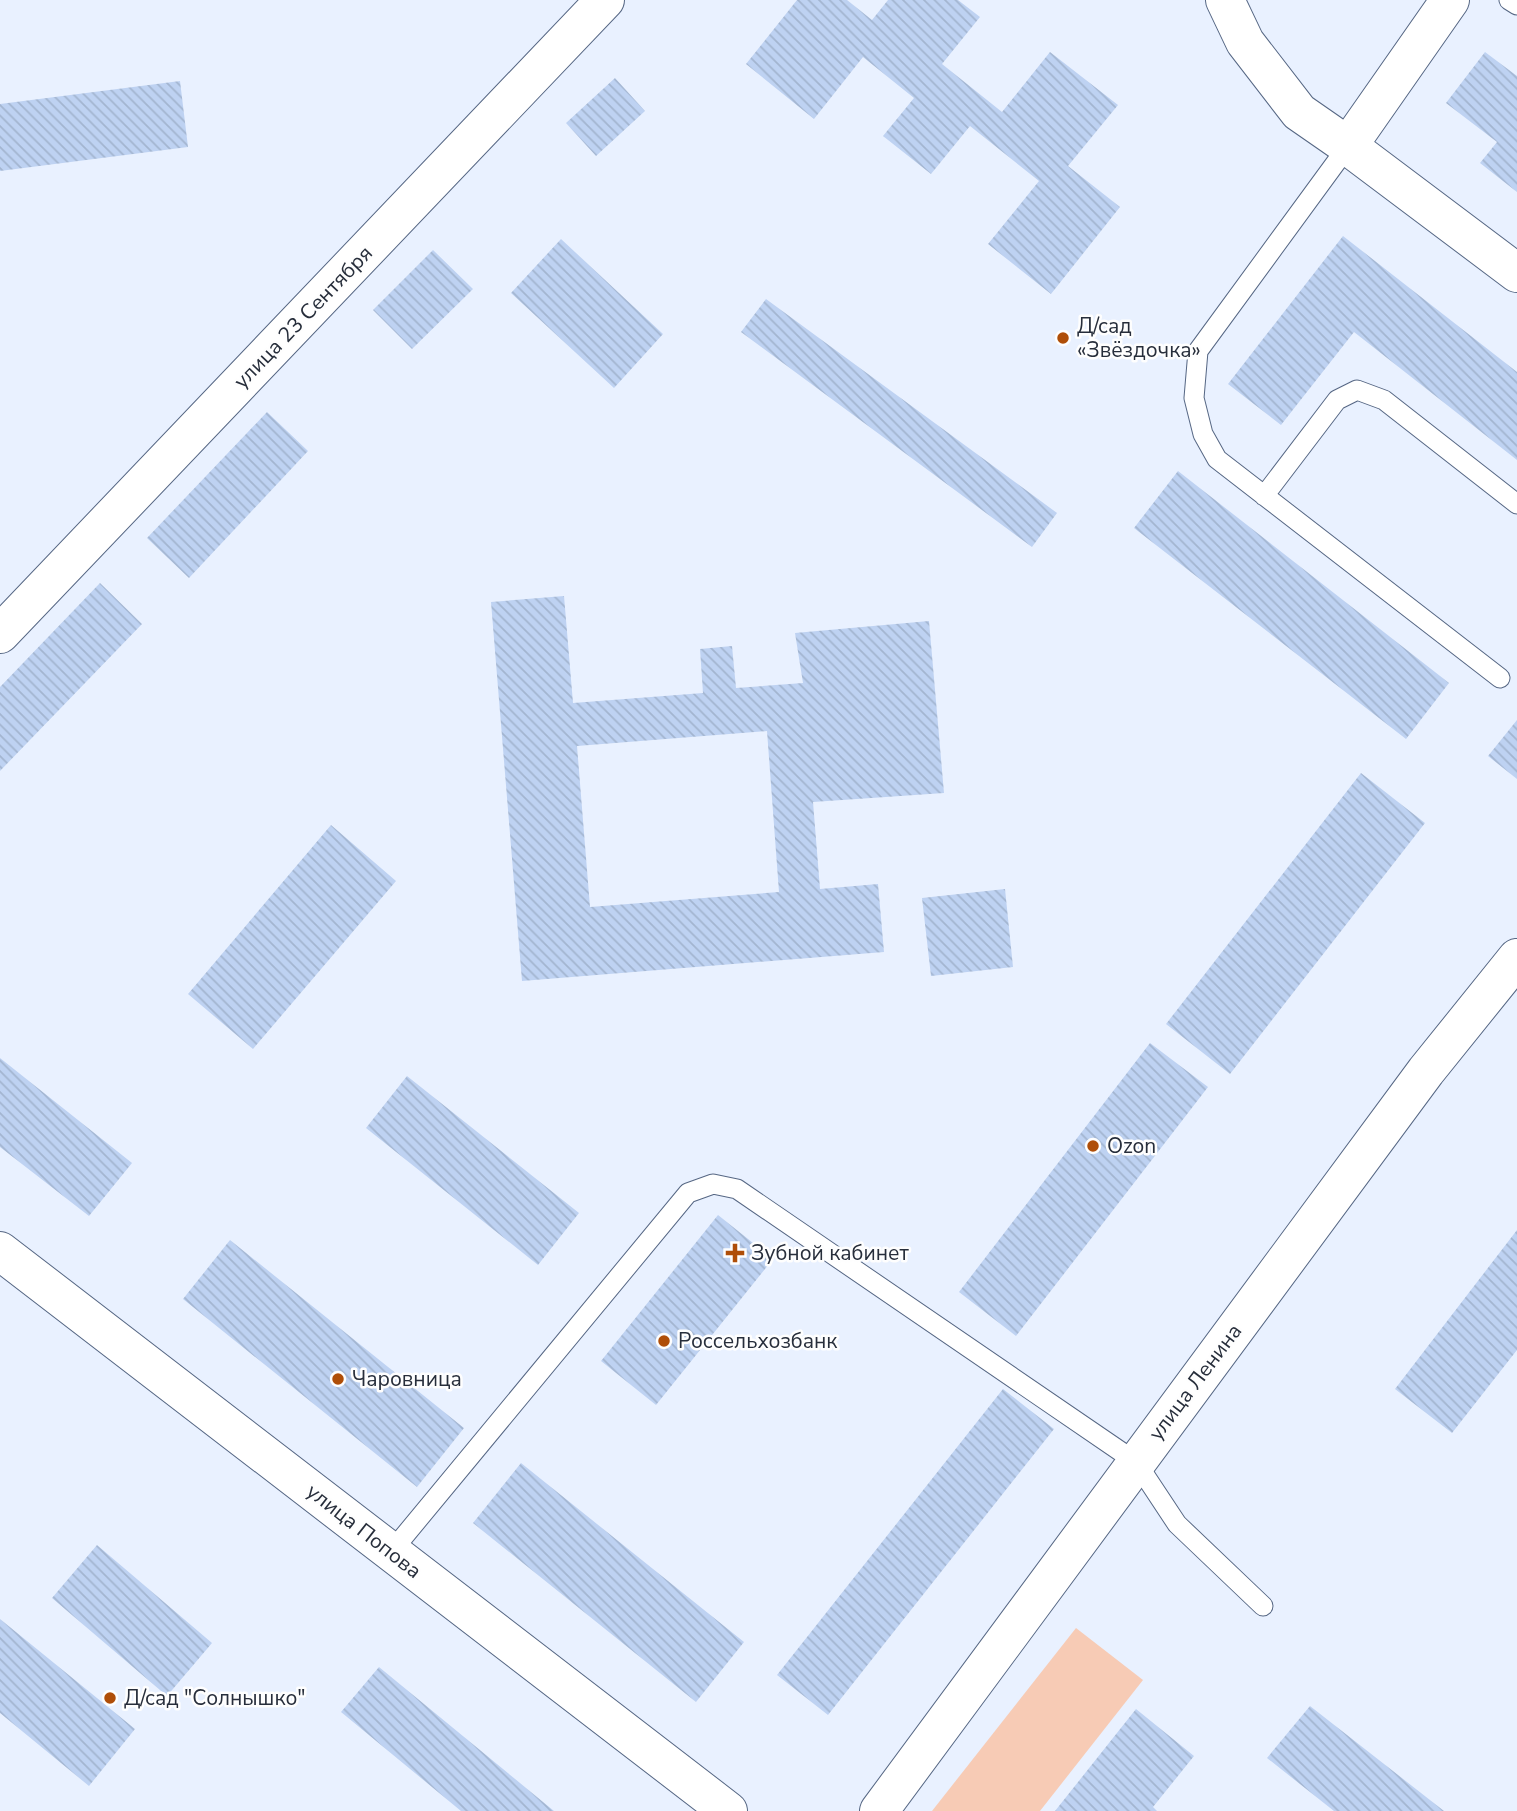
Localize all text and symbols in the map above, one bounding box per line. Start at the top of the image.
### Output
street label: улица 23 Сентября [227,239,379,395]
place label: Д/сад «Звёздочка» [1077,312,1201,364]
marker: Д/сад «Звёздочка» [1055,330,1071,346]
place label: Ozon [1107,1132,1156,1160]
marker: Ozon [1085,1138,1101,1154]
place label: Зубной кабинет [751,1239,909,1267]
marker: Зубной кабинет [725,1243,745,1263]
street label: улица Ленина [1142,1318,1248,1446]
place label: Россельхозбанк [678,1327,838,1355]
marker: Россельхозбанк [656,1333,672,1349]
place label: Чаровница [352,1365,462,1393]
marker: Чаровница [330,1371,346,1387]
street label: улица Попова [301,1477,427,1585]
place label: Д/сад "Солнышко" [124,1684,306,1712]
marker: Д/сад "Солнышко" [102,1690,118,1706]

